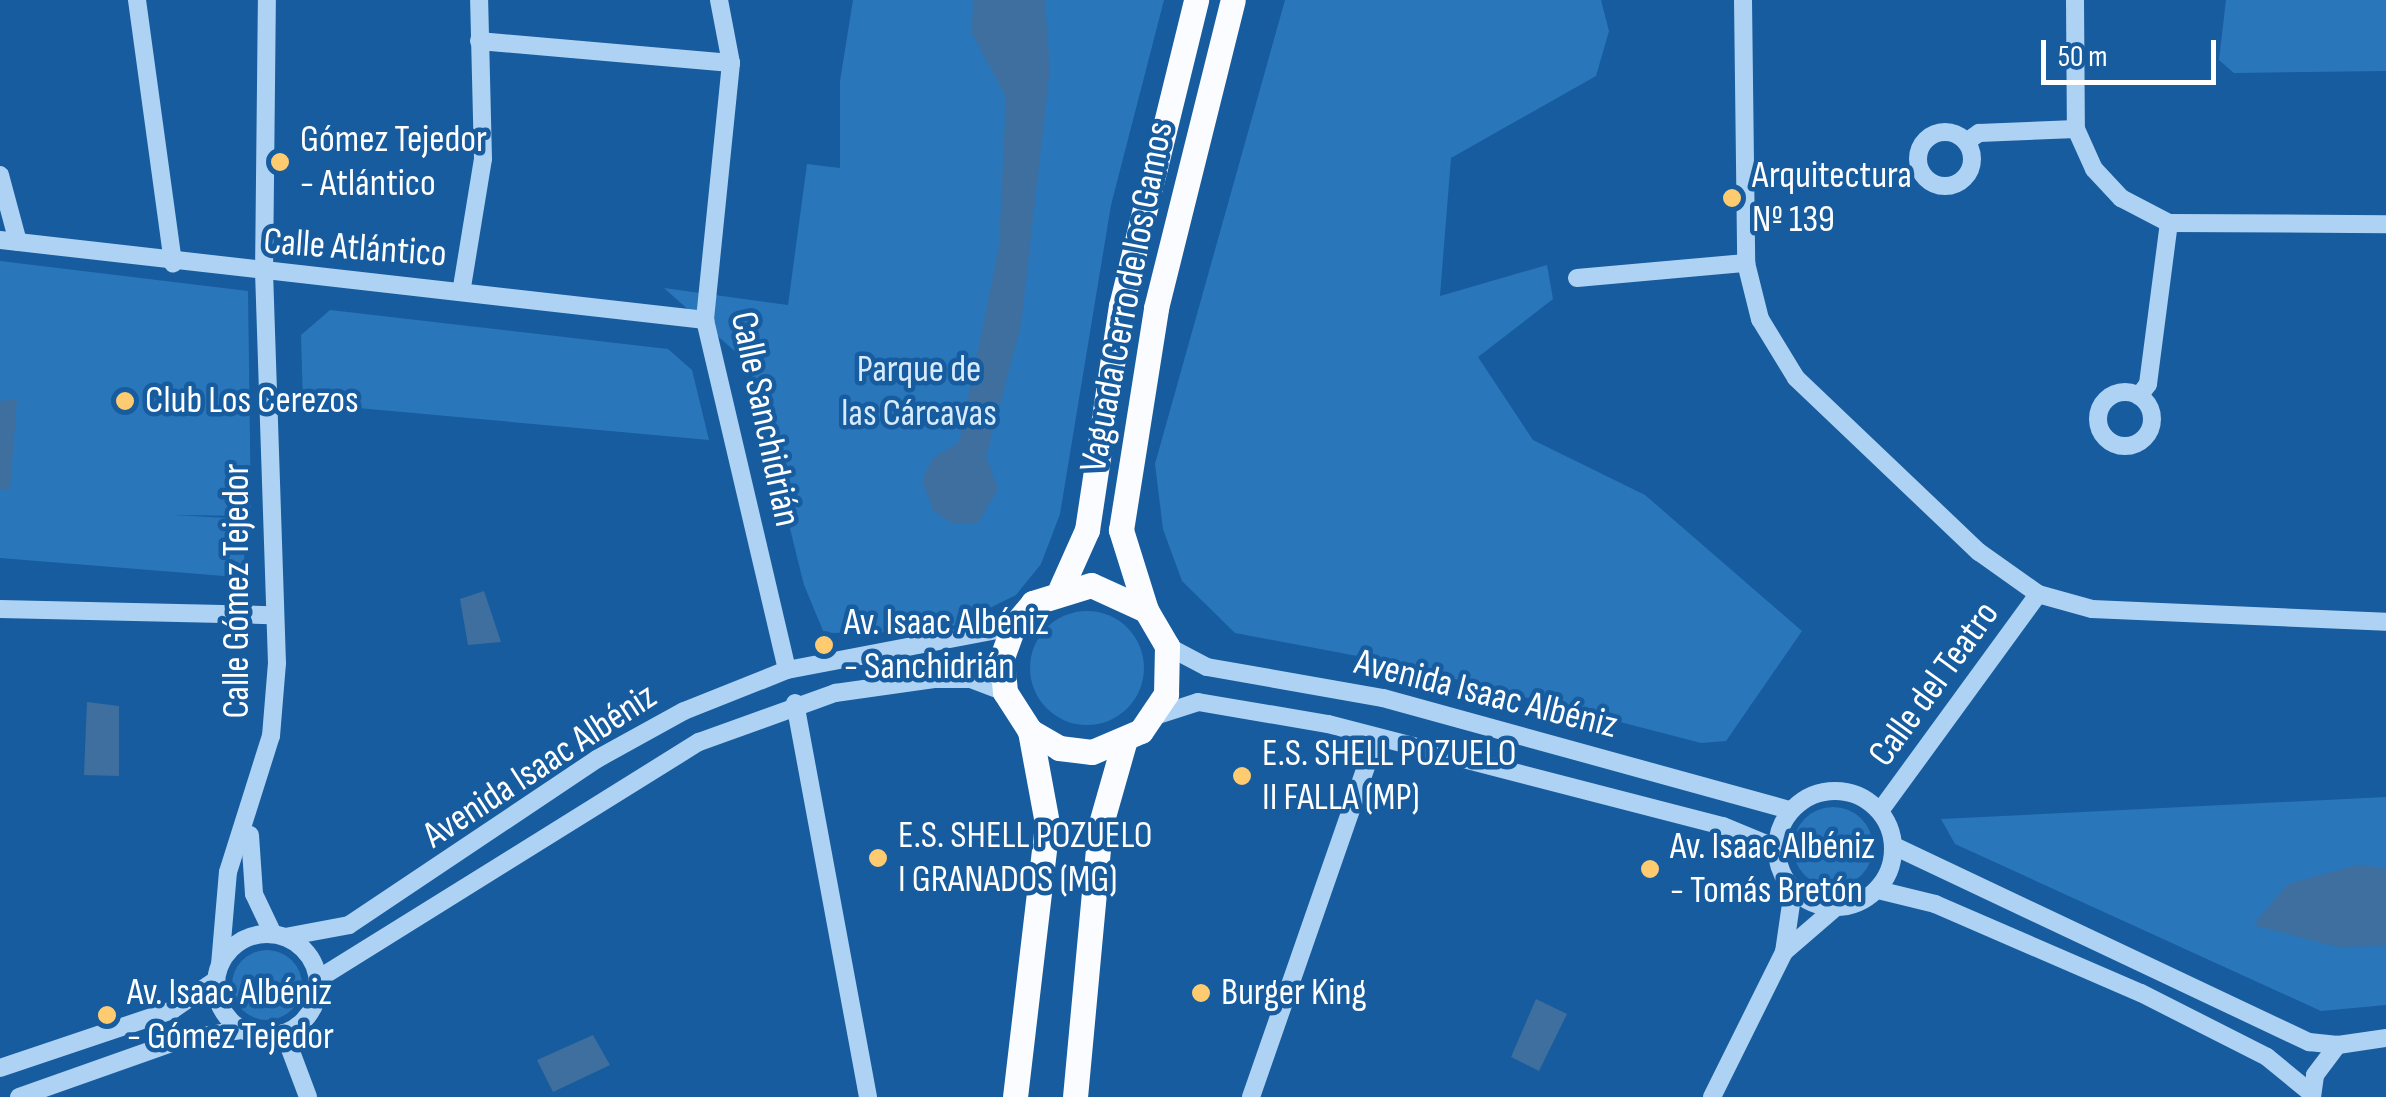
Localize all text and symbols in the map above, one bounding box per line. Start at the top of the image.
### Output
scale bar [2046,20,2221,82]
text: 50 m [2058,39,2107,75]
place label: Gómez Tejedor - Atlántico [300,117,487,206]
street label: Vaguada Cerro de los Gamos [1071,118,1183,476]
marker: Gómez Tejedor - Atlántico [269,151,291,173]
place label: Arquitectura Nº 139 [1752,153,1912,242]
marker: Arquitectura Nº 139 [1721,187,1743,209]
street label: Calle Atlántico [262,219,448,277]
street label: Calle Sanchidrián [720,308,810,530]
park label: Parque de las Cárcavas [841,347,997,436]
place label: Club Los Cerezos [145,378,359,424]
marker: Club Los Cerezos [114,390,136,412]
street label: Calle Gómez Tejedor [214,464,260,718]
street label: Calle del Teatro [1859,593,2009,775]
place label: Av. Isaac Albéniz - Sanchidrián [844,600,1049,689]
marker: Av. Isaac Albéniz - Sanchidrián [813,634,835,656]
street label: Avenida Isaac Albéniz [1350,639,1622,749]
street label: Avenida Isaac Albéniz [415,674,665,858]
place label: E.S. SHELL POZUELO II FALLA (MP) [1262,731,1517,821]
marker: E.S. SHELL POZUELO II FALLA (MP) [1231,765,1253,787]
place label: E.S. SHELL POZUELO I GRANADOS (MG) [898,813,1153,902]
place label: Av. Isaac Albéniz - Tomás Bretón [1670,824,1875,914]
marker: E.S. SHELL POZUELO I GRANADOS (MG) [867,847,889,869]
marker: Av. Isaac Albéniz - Tomás Bretón [1639,858,1661,880]
place label: Av. Isaac Albéniz - Gómez Tejedor [127,970,334,1060]
place label: Burger King [1221,970,1367,1016]
marker: Burger King [1190,982,1212,1004]
marker: Av. Isaac Albéniz - Gómez Tejedor [96,1004,118,1026]

